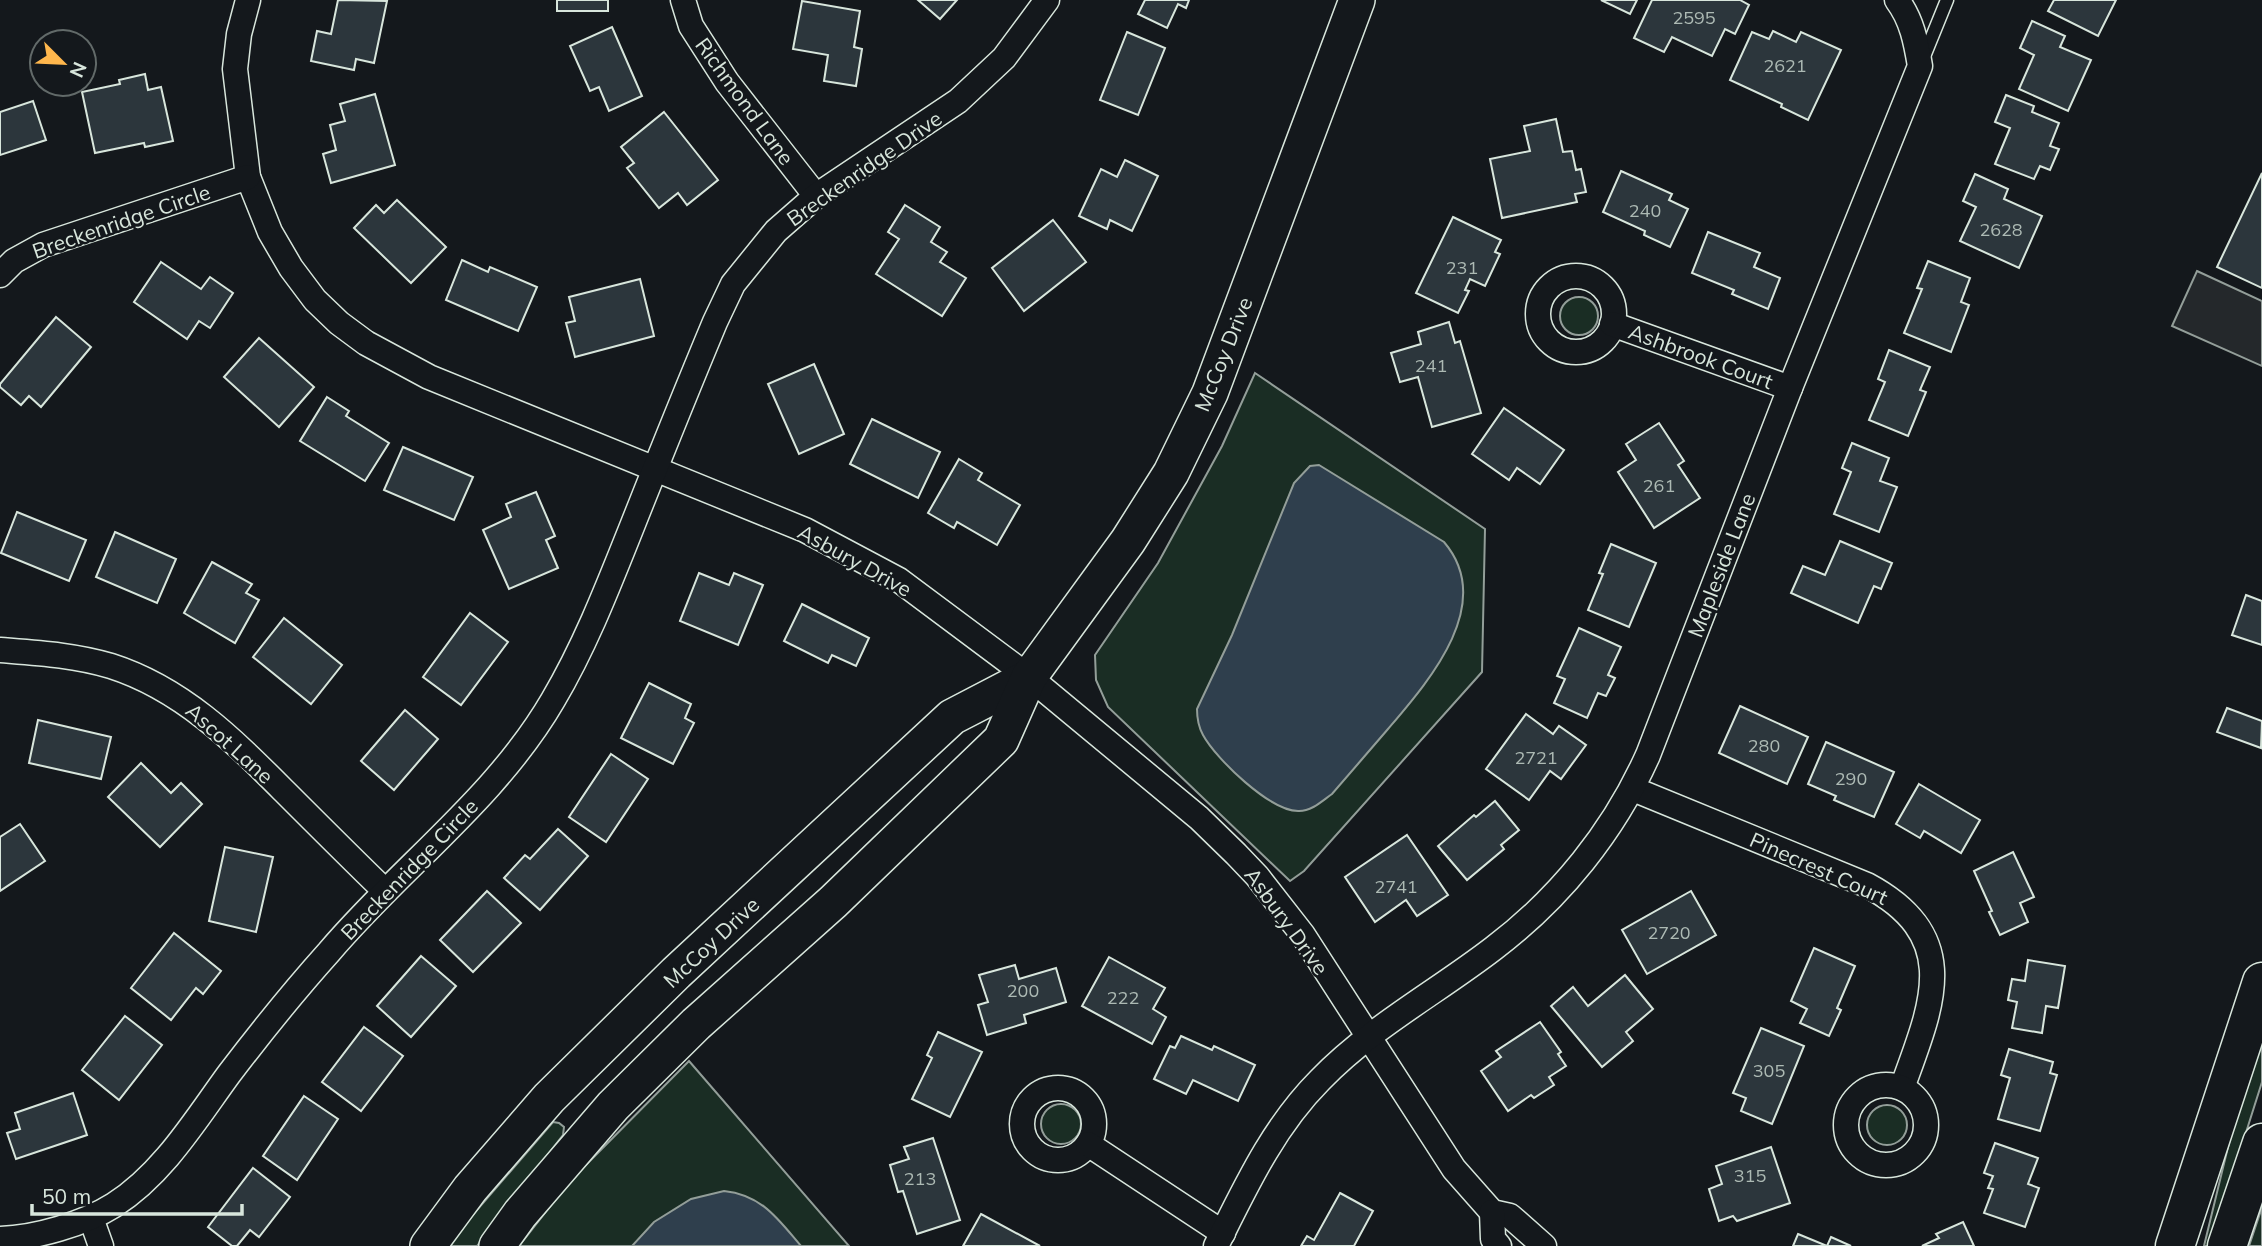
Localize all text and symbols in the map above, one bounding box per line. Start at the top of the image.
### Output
house number: 2595 [1672,6,1716,29]
north arrow [28,28,98,98]
street label: Richmond Lane [690,32,800,170]
house number: 2621 [1763,54,1807,77]
text: N [65,58,92,81]
street label: Breckenridge Drive [781,105,947,231]
street label: Breckenridge Circle [29,178,213,264]
house number: 240 [1629,199,1661,222]
house number: 2628 [1979,218,2023,241]
house number: 231 [1446,256,1478,279]
street label: McCoy Drive [1188,293,1258,415]
street label: Ashbrook Court [1625,318,1777,394]
house number: 241 [1415,354,1447,377]
house number: 261 [1643,474,1675,497]
street label: Mapleside Lane [1682,489,1760,641]
street label: Asbury Drive [794,518,916,602]
street label: Ascot Lane [181,697,279,789]
house number: 280 [1748,734,1780,757]
house number: 2721 [1514,746,1558,769]
house number: 290 [1835,767,1867,790]
street label: Breckenridge Circle [335,793,483,945]
street label: Pinecrest Court [1746,826,1892,910]
street label: Asbury Drive [1239,862,1335,980]
house number: 2741 [1374,875,1418,898]
street label: McCoy Drive [658,891,764,993]
house number: 2720 [1647,921,1691,944]
house number: 200 [1007,979,1039,1002]
house number: 222 [1107,986,1139,1009]
house number: 305 [1753,1059,1785,1082]
house number: 315 [1734,1164,1766,1187]
house number: 213 [904,1167,936,1190]
scale bar [32,1172,242,1216]
text: 50 m [42,1183,91,1209]

